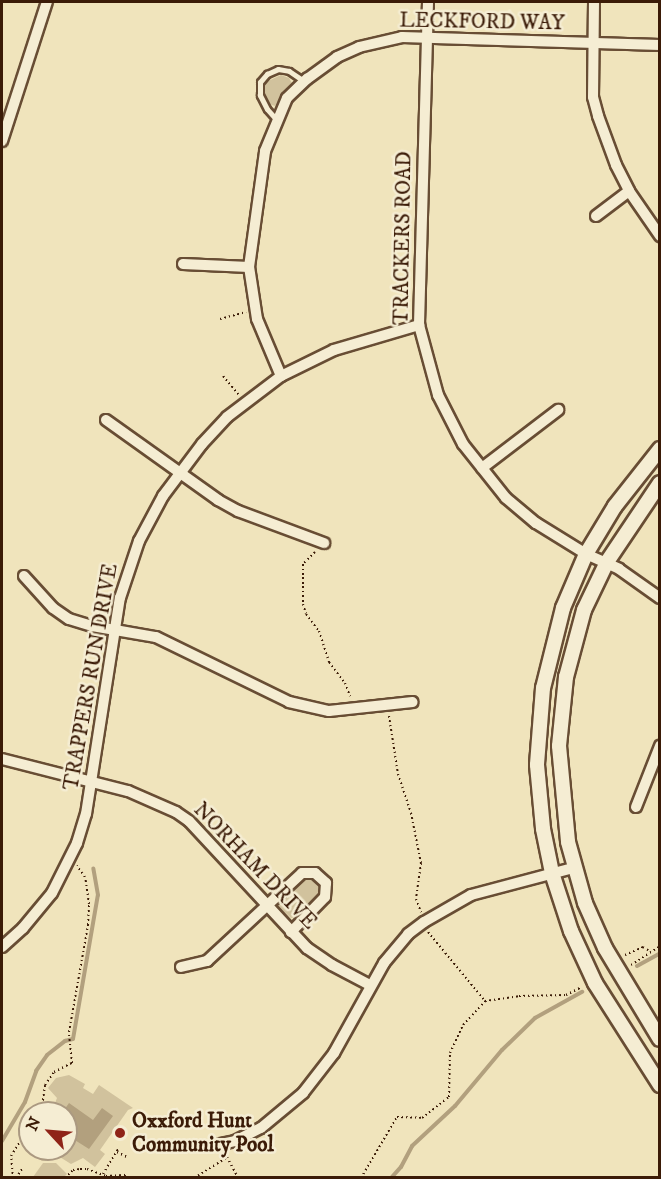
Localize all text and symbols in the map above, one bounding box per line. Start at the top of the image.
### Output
street label: LECKFORD WAY [399,8,565,36]
street label: TRACKERS ROAD [389,151,417,325]
street label: TRAPPERS RUN DRIVE [59,562,123,792]
street label: NORHAM DRIVE [188,797,322,935]
north arrow [18,1101,78,1161]
place label: Oxxford Hunt Community Pool [132,1108,274,1158]
text: N [22,1114,45,1134]
marker: Oxxford Hunt Community Pool [113,1126,127,1140]

